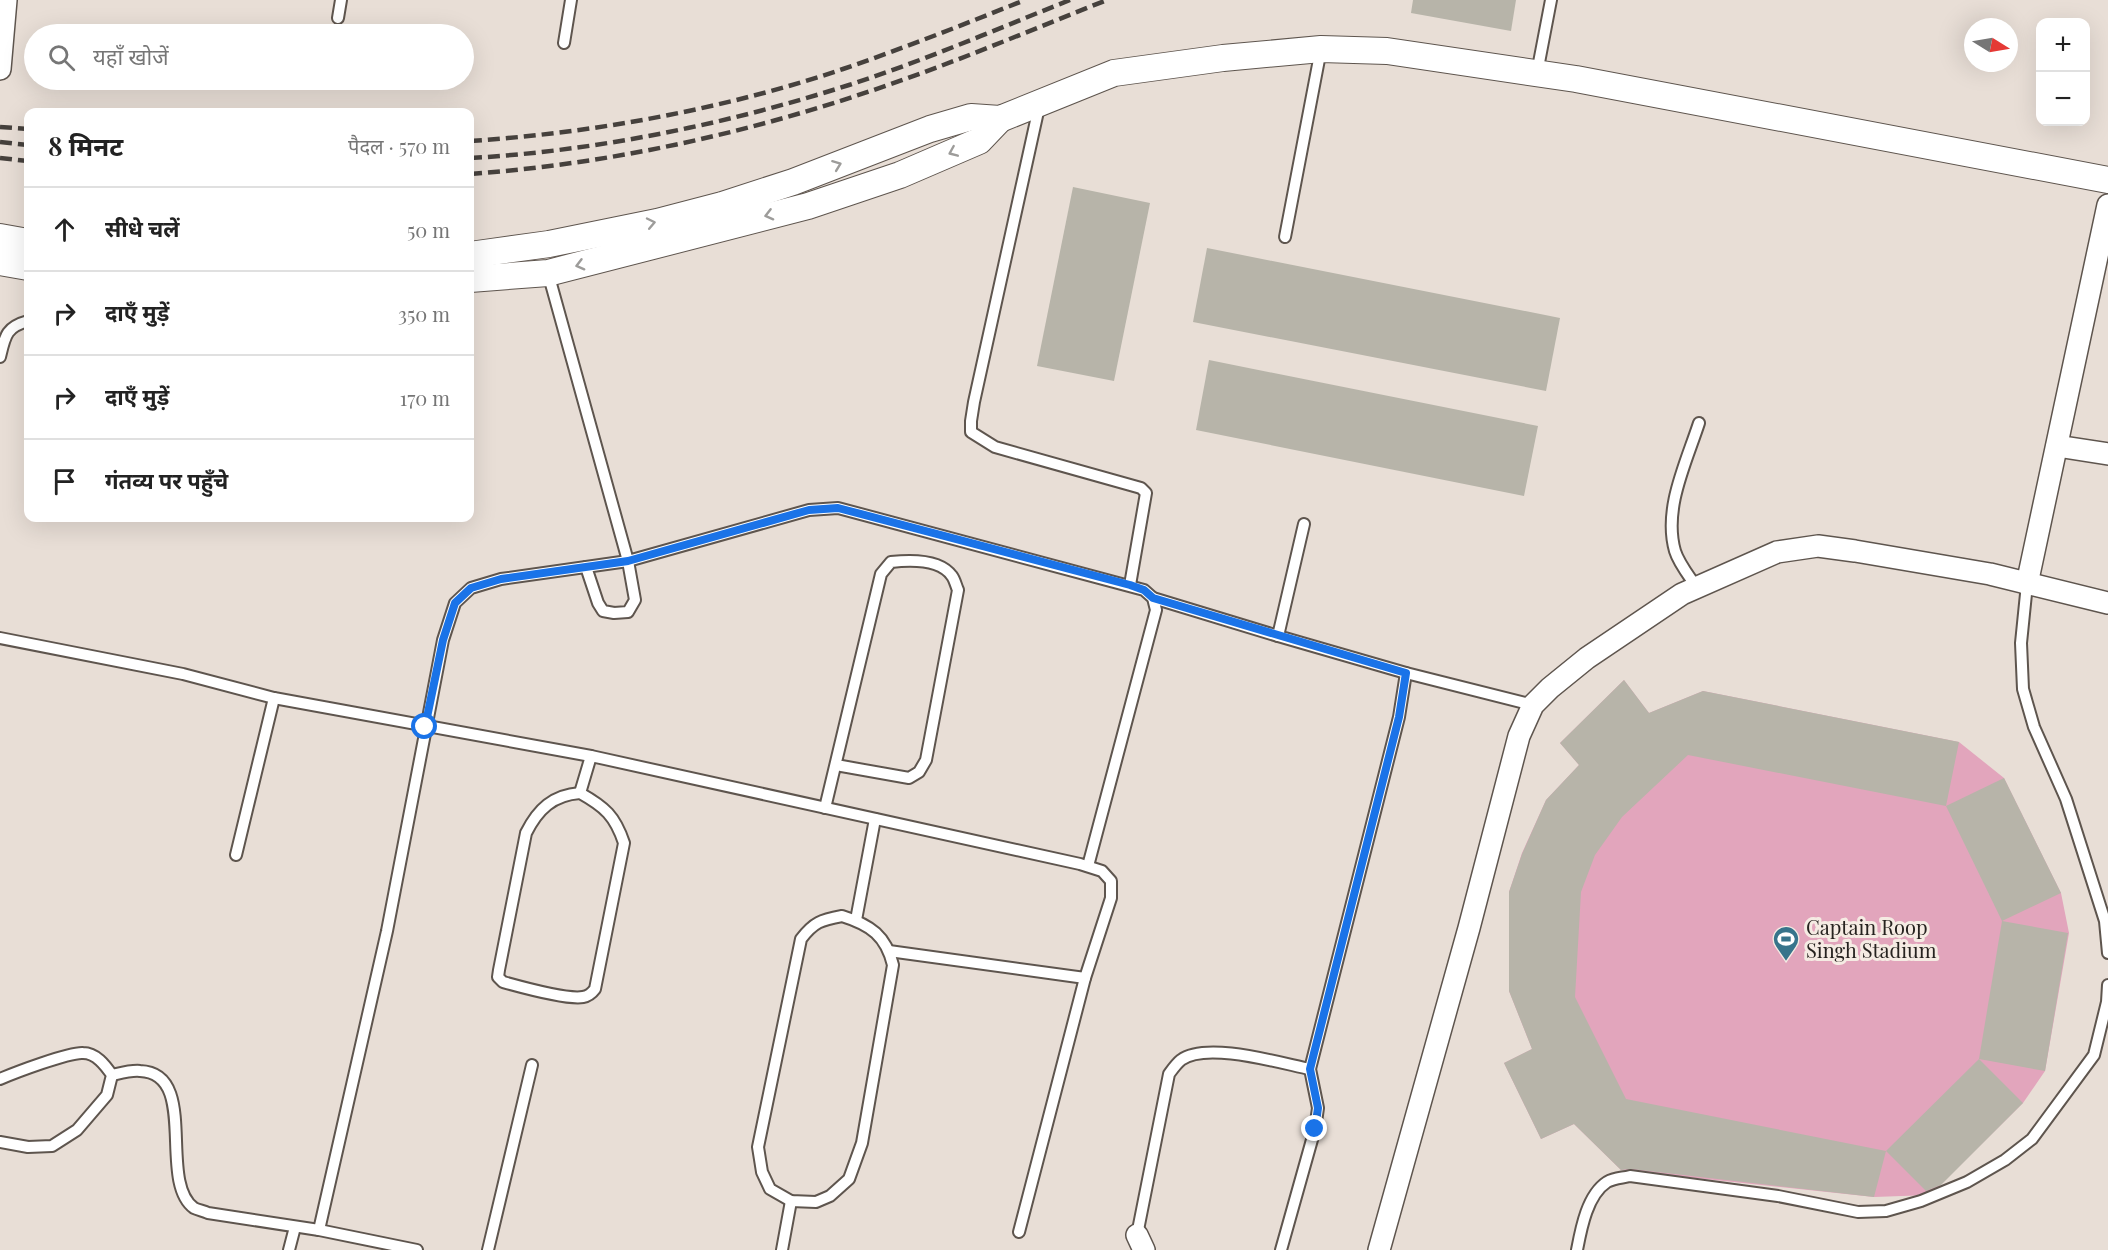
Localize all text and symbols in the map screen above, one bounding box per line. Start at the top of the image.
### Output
north arrow [1964,18,2018,72]
map controls [2036,18,2090,126]
button: + [2036,18,2090,72]
search box [24,24,474,90]
icon: search [45,41,78,74]
text: यहाँ खोजें [93,41,169,71]
button: − [2036,72,2090,126]
text: 8 मिनट [48,128,123,163]
text: पैदल · 570 m [348,132,450,159]
one-way arrow [949,145,960,157]
one-way arrow [831,160,842,172]
one-way arrow [764,208,774,221]
icon: ahead [48,213,81,246]
text: सीधे चलें [105,213,179,243]
text: 50 m [407,216,450,243]
one-way arrow [646,217,656,230]
one-way arrow [576,257,586,270]
icon: right [48,297,81,330]
text: दाएँ मुड़ें [105,297,169,327]
text: 350 m [398,300,450,327]
icon: right [48,381,81,414]
text: दाएँ मुड़ें [105,381,169,411]
text: 170 m [400,384,450,411]
icon: arrive [48,465,81,498]
text: गंतव्य पर पहुँचे [105,465,228,495]
route start [411,713,437,739]
place label: Captain Roop Singh Stadium [1806,913,1937,963]
sports icon: Captain Roop Singh Stadium [1771,924,1801,962]
route end [1301,1115,1327,1141]

